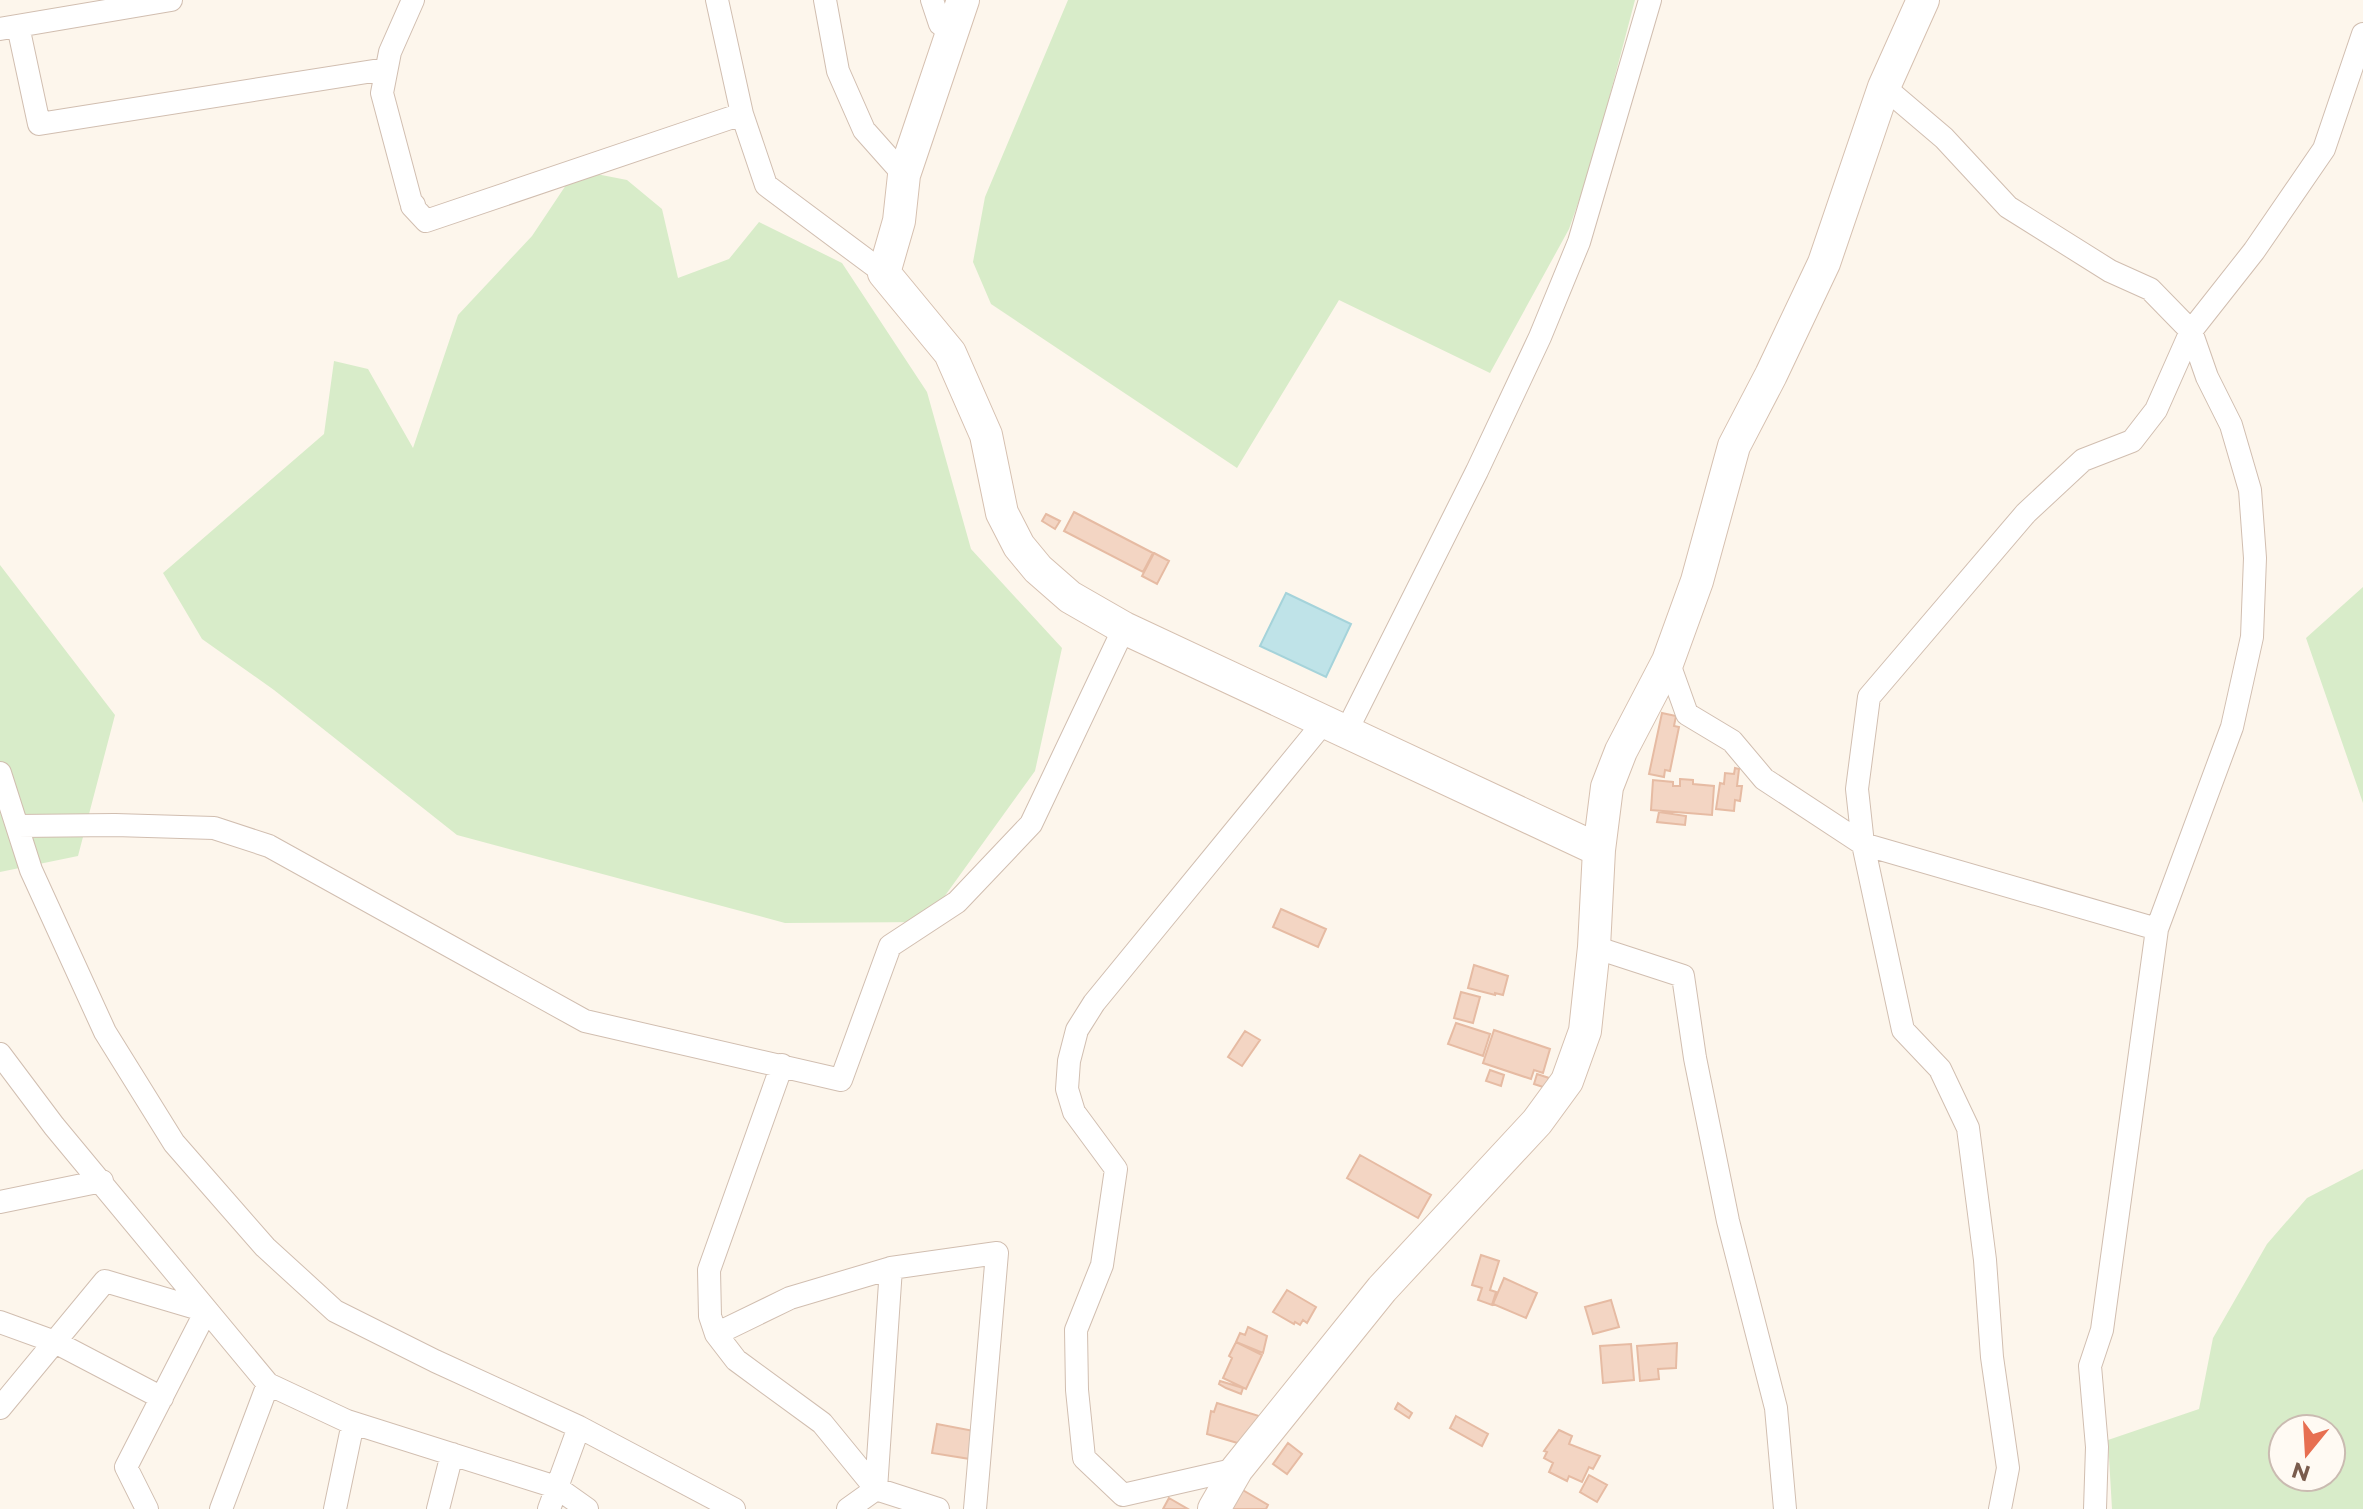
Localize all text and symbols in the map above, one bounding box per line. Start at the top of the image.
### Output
north arrow [2267,1413,2347,1493]
text: N [2288,1456,2314,1487]

